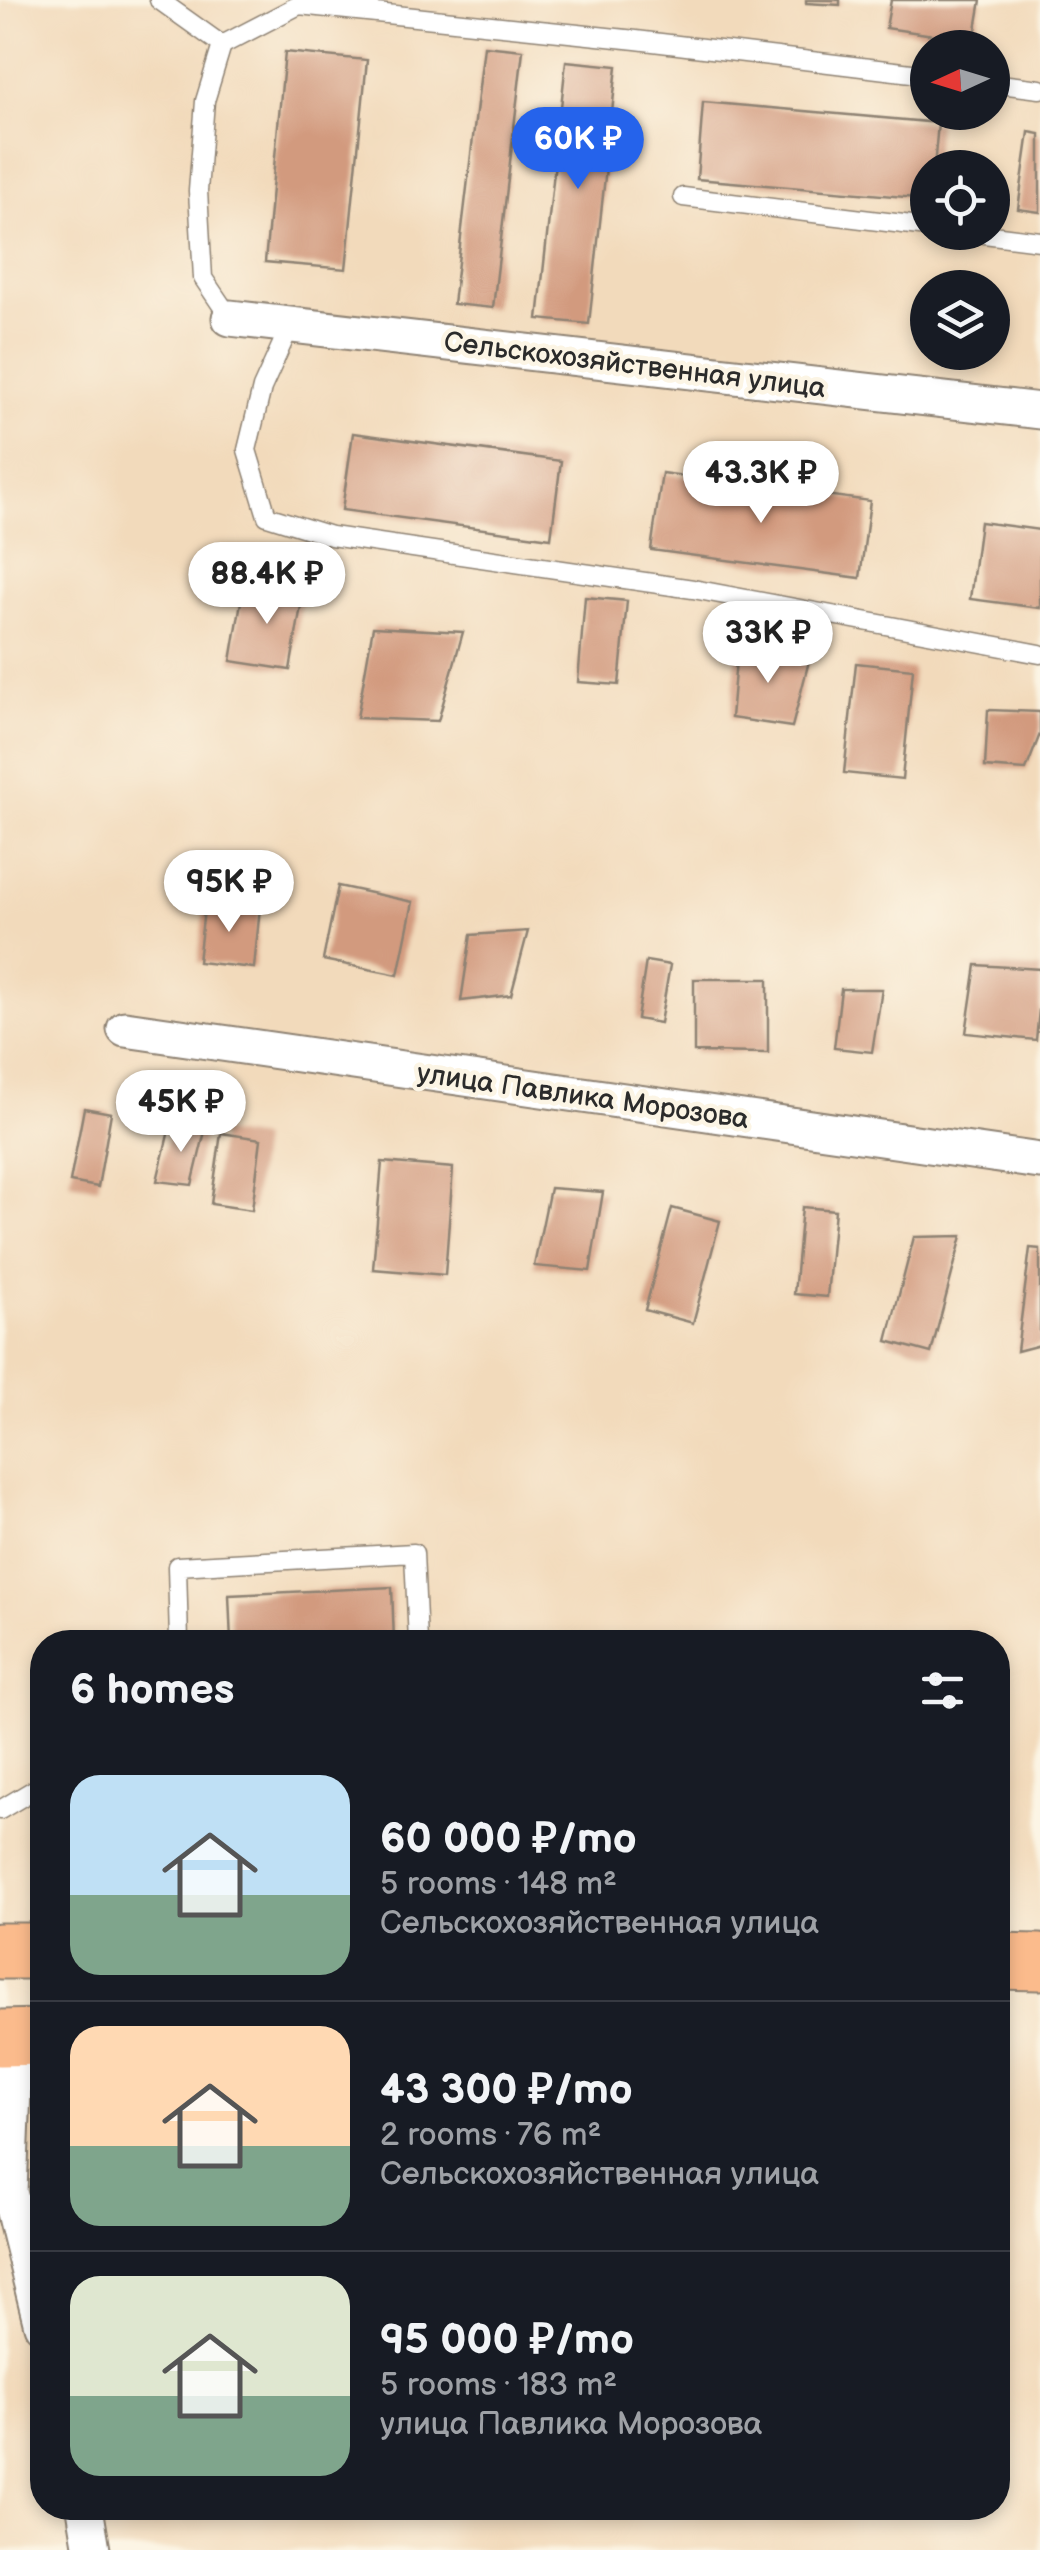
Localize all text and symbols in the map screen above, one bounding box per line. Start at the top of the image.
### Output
north arrow [910,30,1010,130]
map controls [910,30,1010,370]
pin: 60K ₽ [508,107,648,192]
text: 60K ₽ [534,120,622,159]
button: locate [910,150,1010,250]
button: layers [910,270,1010,370]
street label: Сельскохозяйственная улица [442,326,828,405]
pin: 43.3K ₽ [669,441,853,526]
text: 43.3K ₽ [705,454,817,493]
pin: 88.4K ₽ [175,542,359,627]
text: 88.4K ₽ [210,555,324,594]
pin: 33K ₽ [698,601,838,686]
text: 33K ₽ [725,614,811,653]
pin: 95K ₽ [159,850,299,935]
text: 95K ₽ [186,863,272,902]
street label: улица Павлика Морозова [415,1057,751,1136]
pin: 45K ₽ [111,1070,251,1155]
text: 45K ₽ [138,1083,224,1122]
icon: filters [915,1663,970,1718]
text: 6 homes [70,1665,234,1716]
text: 60 000 ₽/mo [380,1814,637,1865]
icon: home [150,1815,270,1935]
text: 5 rooms · 148 m² [380,1865,617,1904]
text: Сельскохозяйственная улица [380,1904,819,1943]
text: 43 300 ₽/mo [380,2065,633,2116]
icon: home [150,2066,270,2186]
text: 2 rooms · 76 m² [380,2116,601,2155]
text: Сельскохозяйственная улица [380,2155,819,2194]
text: 95 000 ₽/mo [380,2315,634,2366]
icon: home [150,2316,270,2436]
text: 5 rooms · 183 m² [380,2366,617,2405]
text: улица Павлика Морозова [380,2405,763,2444]

